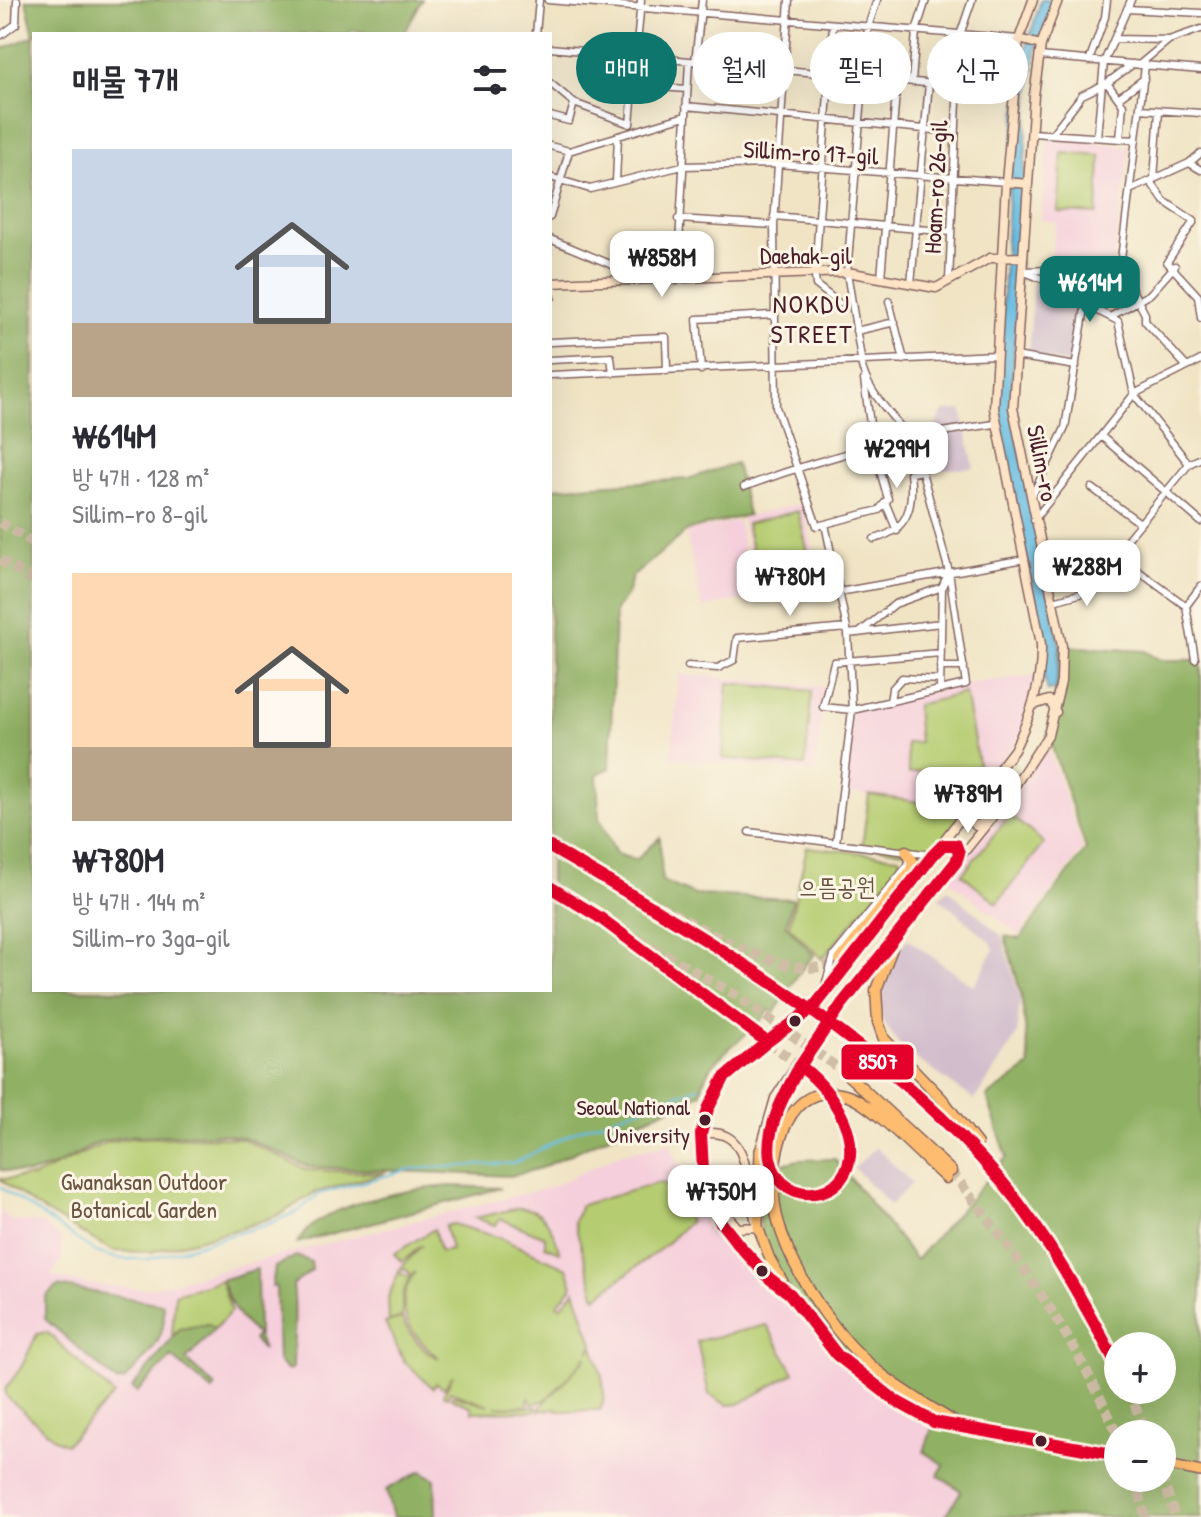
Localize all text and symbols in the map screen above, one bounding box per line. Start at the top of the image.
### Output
chip: 매매 [576,32,677,104]
chip: 월세 [693,32,794,104]
chip: 필터 [810,32,911,104]
chip: 신규 [927,32,1028,104]
text: 매물 7개 [72,57,179,103]
icon: filters [468,58,512,102]
street label: Hoam-ro 26-gil [916,119,955,255]
street label: Sillim-ro 17-gil [743,132,880,172]
icon: home [220,201,364,345]
pin: ₩858M [606,231,718,299]
text: ₩858M [628,239,696,274]
street label: Daehak-gil [760,239,853,271]
pin: ₩614M [1034,256,1146,324]
text: ₩614M [1058,264,1122,299]
district label: NOKDU STREET [770,286,854,351]
text: ₩614M [72,413,156,459]
pin: ₩299M [841,422,953,490]
street label: Sillim-ro [1020,422,1066,504]
text: ₩299M [864,430,930,465]
text: 방 4개 · 128 m² [72,460,209,495]
text: Sillim-ro 8-gil [72,496,208,531]
pin: ₩288M [1031,540,1143,608]
text: ₩288M [1052,548,1122,583]
pin: ₩780M [734,550,846,618]
text: ₩780M [755,558,825,593]
icon: home [220,625,364,769]
pin: ₩789M [912,767,1024,835]
text: ₩789M [934,775,1002,810]
text: ₩780M [72,837,164,883]
park label: 으뜸공원 [798,870,876,902]
text: 방 4개 · 144 m² [72,884,205,919]
text: Sillim-ro 3ga-gil [72,920,230,955]
unlabelled marker [787,1013,803,1029]
line badge: 8507 [840,1043,915,1081]
text: 8507 [858,1046,898,1076]
place label: Seoul National University [576,1092,690,1150]
marker: Seoul National University [697,1112,713,1128]
park label: Gwanaksan Outdoor Botanical Garden [61,1165,227,1225]
pin: ₩750M [665,1165,777,1233]
text: ₩750M [686,1173,756,1208]
unlabelled marker [754,1263,770,1279]
map controls [1104,1332,1176,1492]
button: + [1104,1332,1176,1404]
button: − [1104,1420,1176,1492]
unlabelled marker [1033,1433,1049,1449]

